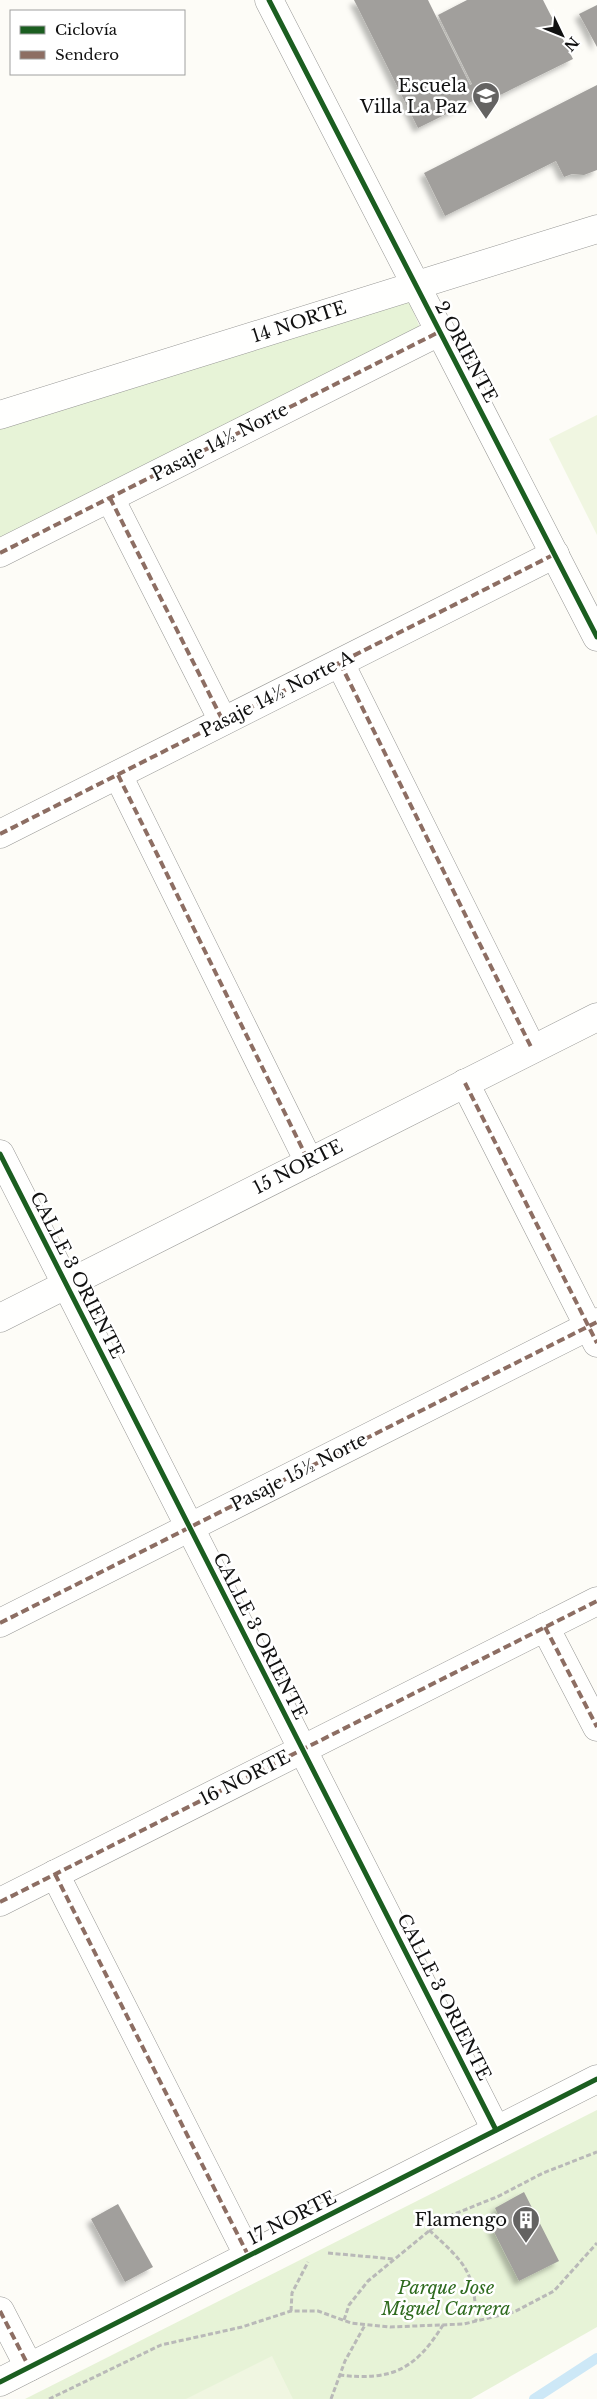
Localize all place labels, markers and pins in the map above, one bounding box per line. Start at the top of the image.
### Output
place label: Escuela Villa La Paz [359,75,467,118]
school or university icon: Escuela Villa La Paz [471,81,501,120]
building icon: Flamengo [511,2205,541,2244]
place label: Flamengo [415,2209,507,2231]

